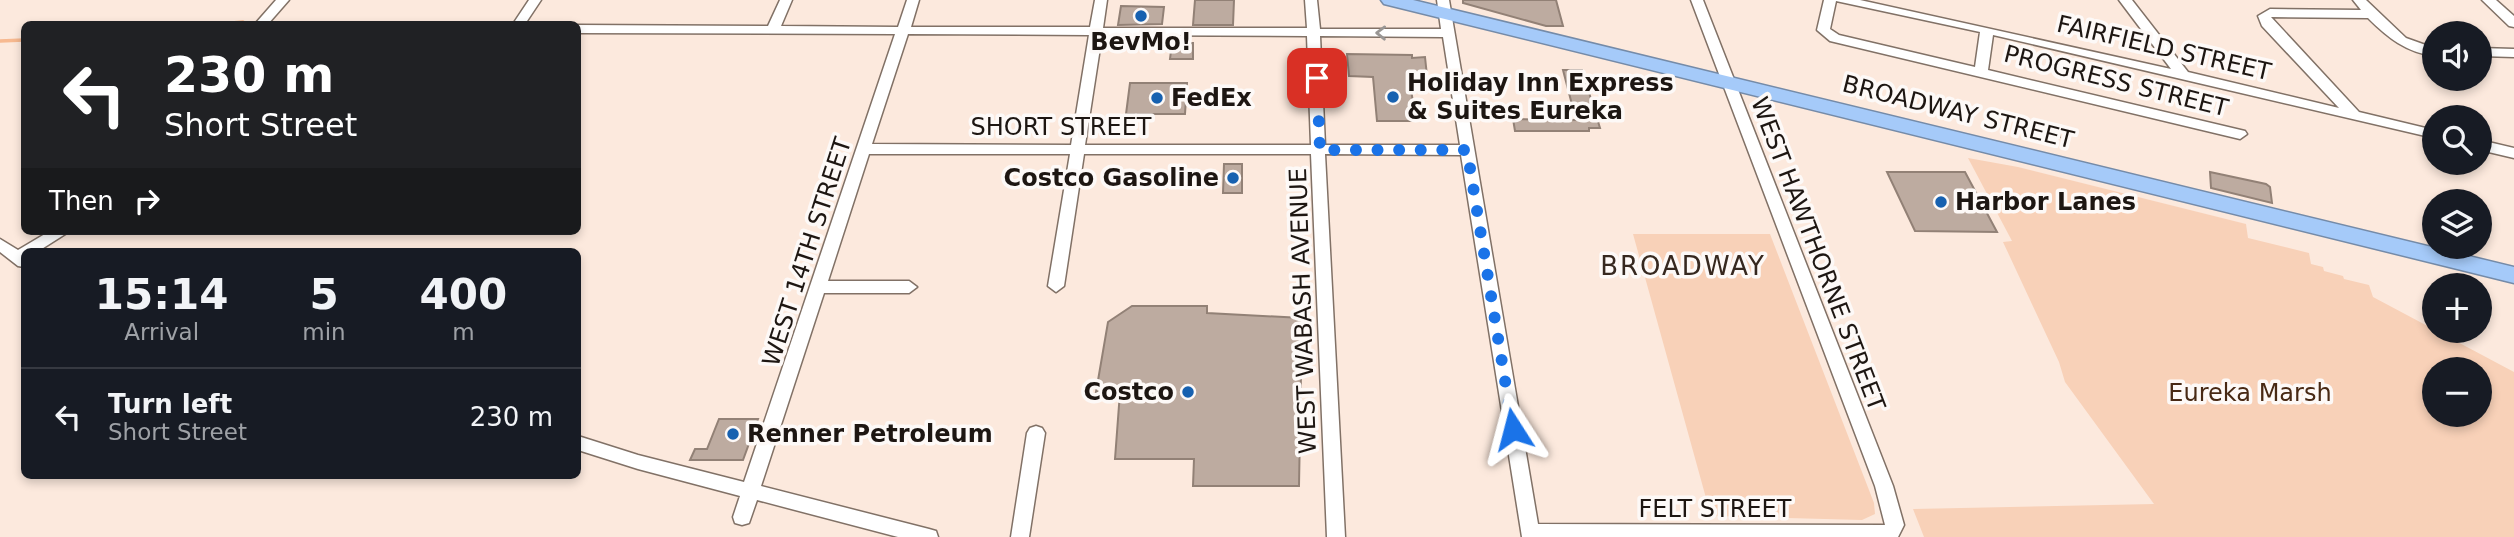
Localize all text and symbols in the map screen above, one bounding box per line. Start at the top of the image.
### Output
marker: BevMo! [1133,8,1149,24]
street label: FAIRFIELD STREET [2054,10,2274,86]
map controls [2422,21,2492,427]
button: sound [2422,21,2492,91]
one-way arrow [1375,25,1386,41]
place label: BevMo! [1090,28,1192,56]
street label: PROGRESS STREET [2001,40,2231,123]
text: 230 m [164,47,334,104]
pin [1287,48,1347,108]
icon: left [49,49,140,140]
icon: arrive [1298,59,1336,97]
place label: Holiday Inn Express & Suites Eureka [1407,69,1674,125]
street label: BROADWAY STREET [1839,70,2077,154]
place label: FedEx [1171,84,1252,112]
marker: Holiday Inn Express & Suites Eureka [1385,89,1401,105]
marker: FedEx [1149,90,1165,106]
street label: WEST HAWTHORNE STREET [1745,93,1891,415]
button: search [2422,105,2492,175]
text: Short Street [164,106,357,144]
street label: SHORT STREET [971,113,1152,141]
street label: WEST 14TH STREET [757,134,857,370]
place label: Costco Gasoline [1004,164,1219,192]
street label: WEST WABASH AVENUE [1284,167,1322,455]
marker: Costco Gasoline [1225,170,1241,186]
icon: right [128,182,166,220]
text: Then [49,186,114,216]
place label: Harbor Lanes [1955,188,2136,216]
button: layers [2422,189,2492,259]
marker: Harbor Lanes [1933,194,1949,210]
district label: BROADWAY [1600,251,1766,281]
text: 15:14 [95,270,229,319]
text: 5 [309,270,339,319]
text: 400 [420,270,507,319]
button: + [2422,273,2492,343]
text: Arrival [124,319,199,345]
text: min [302,319,346,345]
text: m [452,319,475,345]
button: − [2422,357,2492,427]
place label: Costco [1083,378,1174,406]
park label: Eureka Marsh [2168,379,2332,407]
marker: Costco [1180,384,1196,400]
text: Turn left [108,389,232,419]
position arrow [1476,392,1550,466]
icon: left [49,398,87,436]
text: 230 m [470,402,553,432]
text: Short Street [108,419,247,445]
place label: Renner Petroleum [747,420,993,448]
marker: Renner Petroleum [725,426,741,442]
street label: FELT STREET [1639,495,1792,523]

